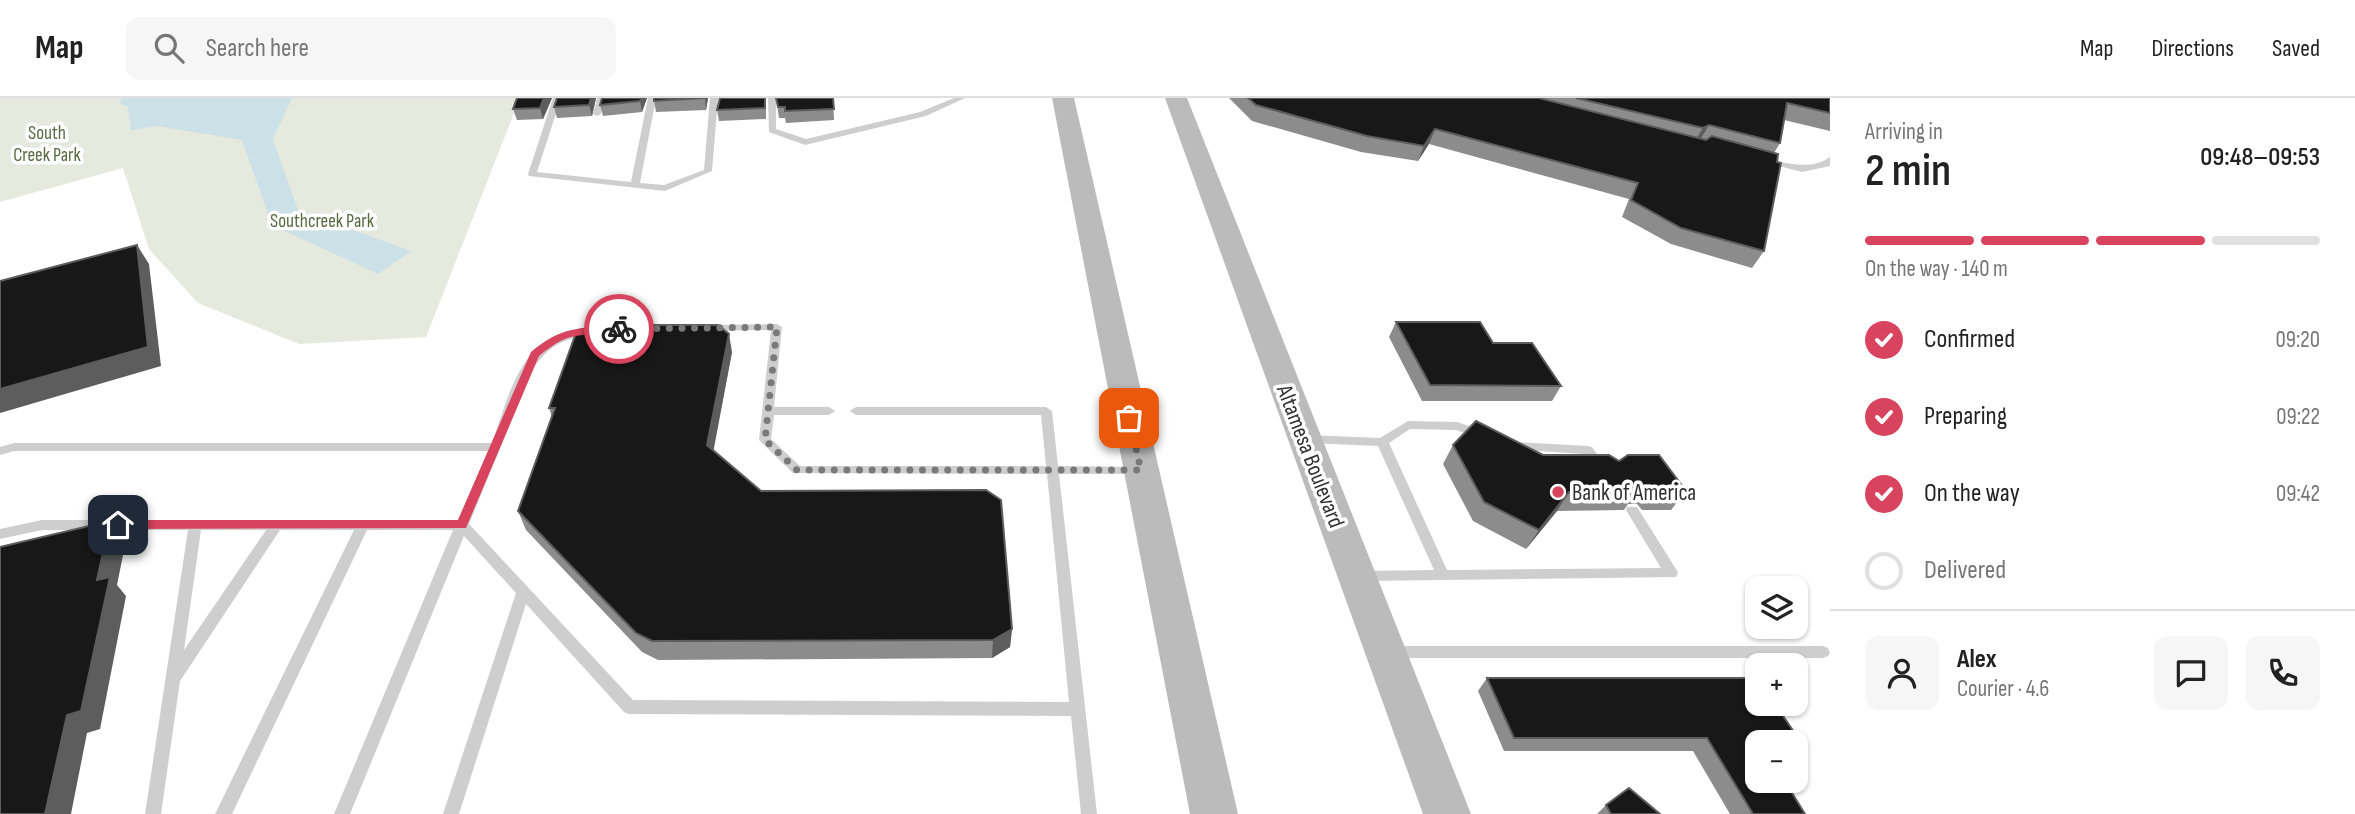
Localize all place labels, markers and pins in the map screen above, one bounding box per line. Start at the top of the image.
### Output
pin [1099,388,1159,448]
place label: Bank of America [1572,479,1696,507]
marker: Bank of America [1550,484,1566,500]
pin [88,495,148,555]

